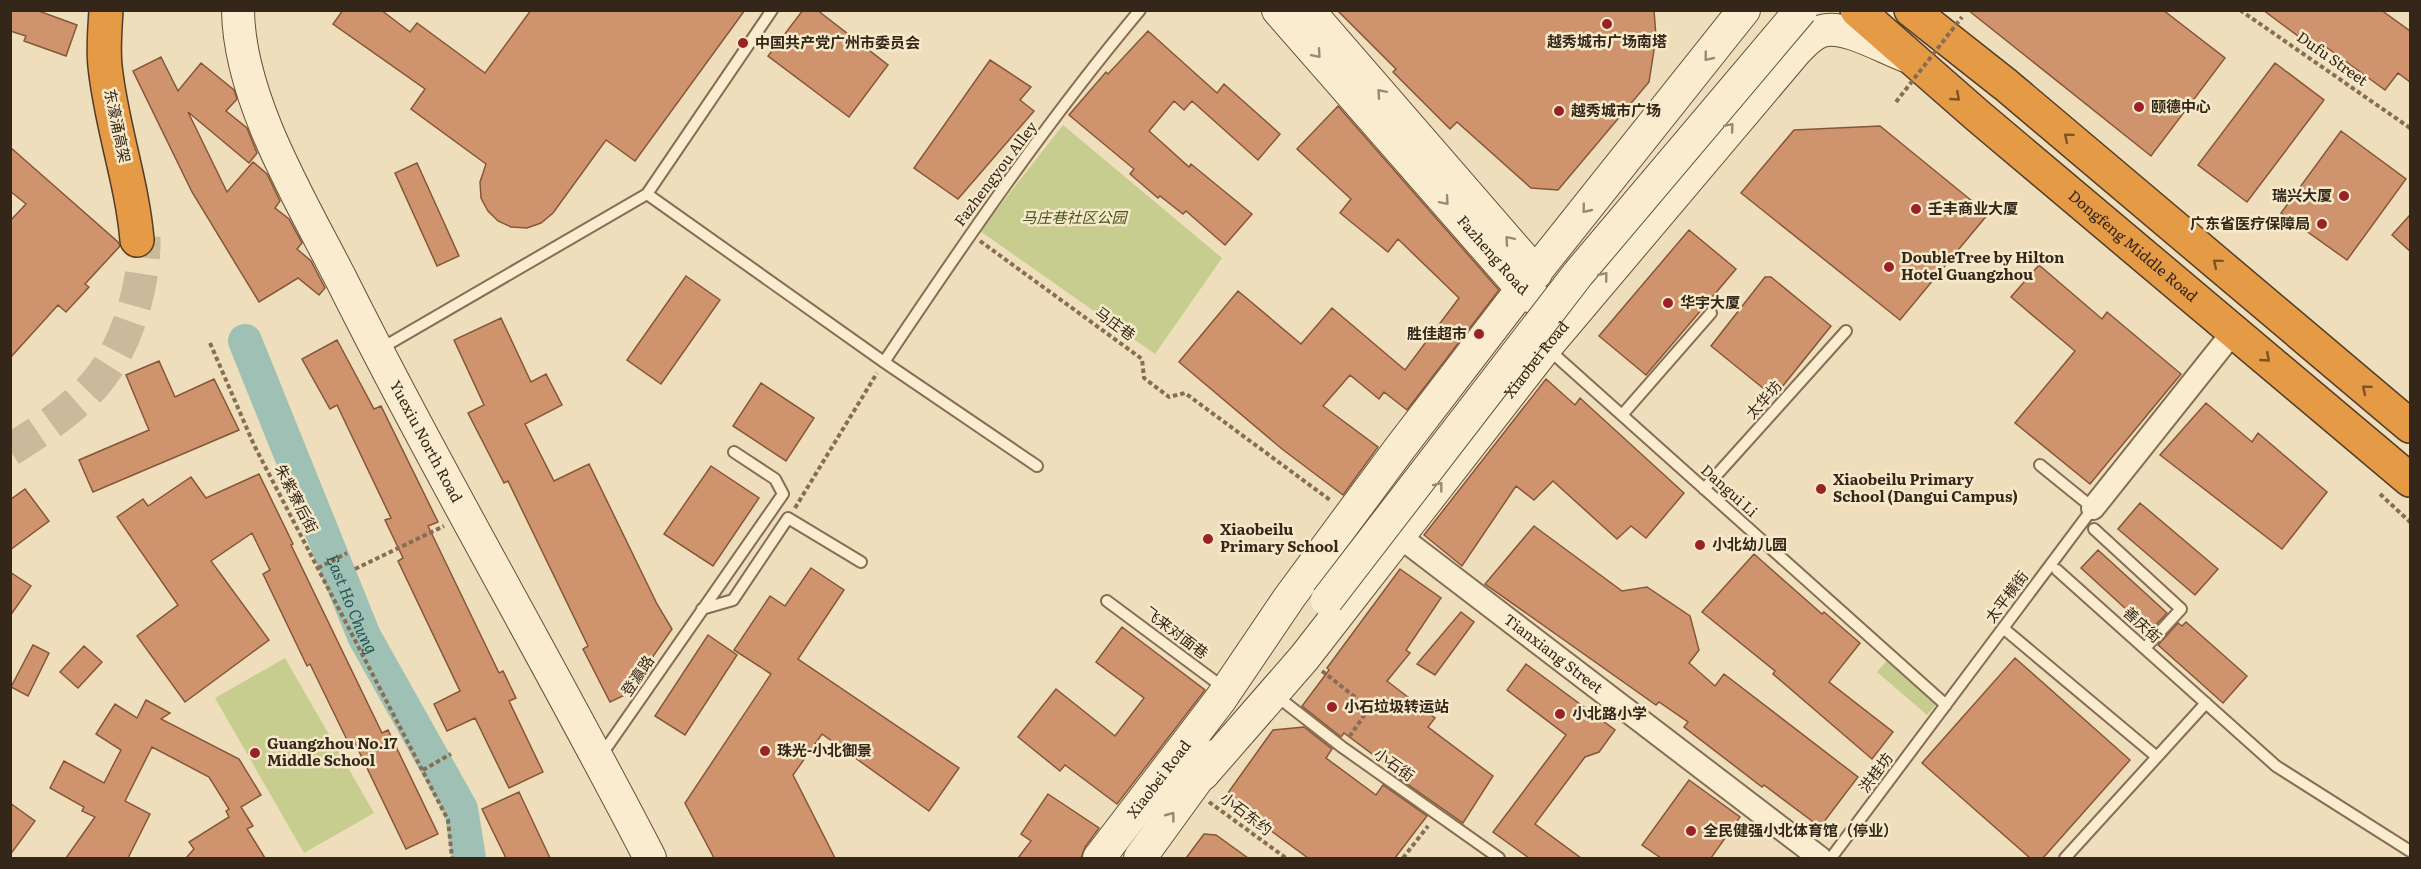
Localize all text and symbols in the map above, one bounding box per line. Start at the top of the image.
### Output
marker: 越秀城市广场南塔 [1600,17,1614,31]
street label: Dufu Street [2293,25,2373,91]
place label: 越秀城市广场南塔 [1547,29,1667,52]
place label: 中国共产党广州市委员会 [755,30,920,53]
marker: 中国共产党广州市委员会 [736,36,750,50]
one-way arrow [1309,48,1320,59]
one-way arrow [1704,50,1715,61]
street label: 东濠涌高架 [99,87,138,165]
one-way arrow [1377,89,1388,100]
one-way arrow [1949,90,1960,101]
place label: 颐德中心 [2151,94,2211,117]
place label: 越秀城市广场 [1571,98,1661,121]
marker: 颐德中心 [2132,100,2146,114]
marker: 越秀城市广场 [1552,104,1566,118]
street label: Fazhengyou Alley [948,115,1042,230]
one-way arrow [1723,123,1734,134]
one-way arrow [2064,133,2075,144]
place label: 瑞兴大厦 [2272,183,2332,206]
street label: Dongfeng Middle Road [2064,184,2203,307]
marker: 瑞兴大厦 [2337,189,2351,203]
one-way arrow [1438,194,1449,205]
place label: 壬丰商业大厦 [1928,196,2018,219]
one-way arrow [1582,202,1593,213]
marker: 壬丰商业大厦 [1909,202,1923,216]
park label: 马庄巷社区公园 [1021,205,1128,228]
street label: Fazheng Road [1452,209,1534,300]
place label: 广东省医疗保障局 [2190,211,2310,234]
marker: 广东省医疗保障局 [2315,217,2329,231]
one-way arrow [1505,236,1516,247]
place label: DoubleTree by Hilton Hotel Guangzhou [1901,245,2065,285]
one-way arrow [2213,259,2224,270]
marker: DoubleTree by Hilton Hotel Guangzhou [1882,260,1896,274]
one-way arrow [1597,272,1608,283]
place label: 华宇大厦 [1680,290,1740,313]
marker: 华宇大厦 [1661,296,1675,310]
street label: 马庄巷 [1091,300,1141,345]
street label: Xiaobei Road [1497,315,1573,402]
place label: 胜佳超市 [1407,321,1467,344]
marker: 胜佳超市 [1472,327,1486,341]
one-way arrow [2259,351,2270,362]
street label: 太华坊 [1739,375,1786,423]
street label: Yuexiu North Road [385,376,469,506]
one-way arrow [2362,385,2373,396]
street label: Dangui Li [1696,458,1764,522]
street label: 朱紫寮后街 [270,460,325,537]
place label: Xiaobeilu Primary School (Dangui Campus) [1833,467,2018,507]
one-way arrow [1432,481,1443,492]
marker: Xiaobeilu Primary School (Dangui Campus) [1814,482,1828,496]
place label: Xiaobeilu Primary School [1220,517,1339,557]
marker: Xiaobeilu Primary School [1201,532,1215,546]
place label: 小北幼儿园 [1712,532,1787,555]
marker: 小北幼儿园 [1693,538,1707,552]
water label: East Ho Chung [321,550,385,658]
street label: 太平横街 [1979,565,2033,627]
street label: 飞来对面巷 [1140,600,1214,664]
street label: 善庆街 [2119,600,2167,647]
street label: Tianxiang Street [1500,607,1608,698]
street label: 登瀛路 [615,650,659,700]
place label: 小石垃圾转运站 [1344,694,1449,717]
marker: 小石垃圾转运站 [1325,700,1339,714]
place label: 小北路小学 [1572,701,1647,724]
marker: 小北路小学 [1553,707,1567,721]
place label: Guangzhou No.17 Middle School [267,731,398,771]
street label: Xiaobei Road [1121,734,1195,823]
place label: 珠光-小北御景 [777,738,872,761]
street label: 小石街 [1370,741,1420,786]
marker: 珠光-小北御景 [758,744,772,758]
marker: Guangzhou No.17 Middle School [248,746,262,760]
street label: 洪桂坊 [1852,747,1898,797]
street label: 小石东约 [1216,786,1278,840]
one-way arrow [1164,812,1175,823]
place label: 全民健强小北体育馆（停业） [1703,818,1898,841]
marker: 全民健强小北体育馆（停业） [1684,824,1698,838]

